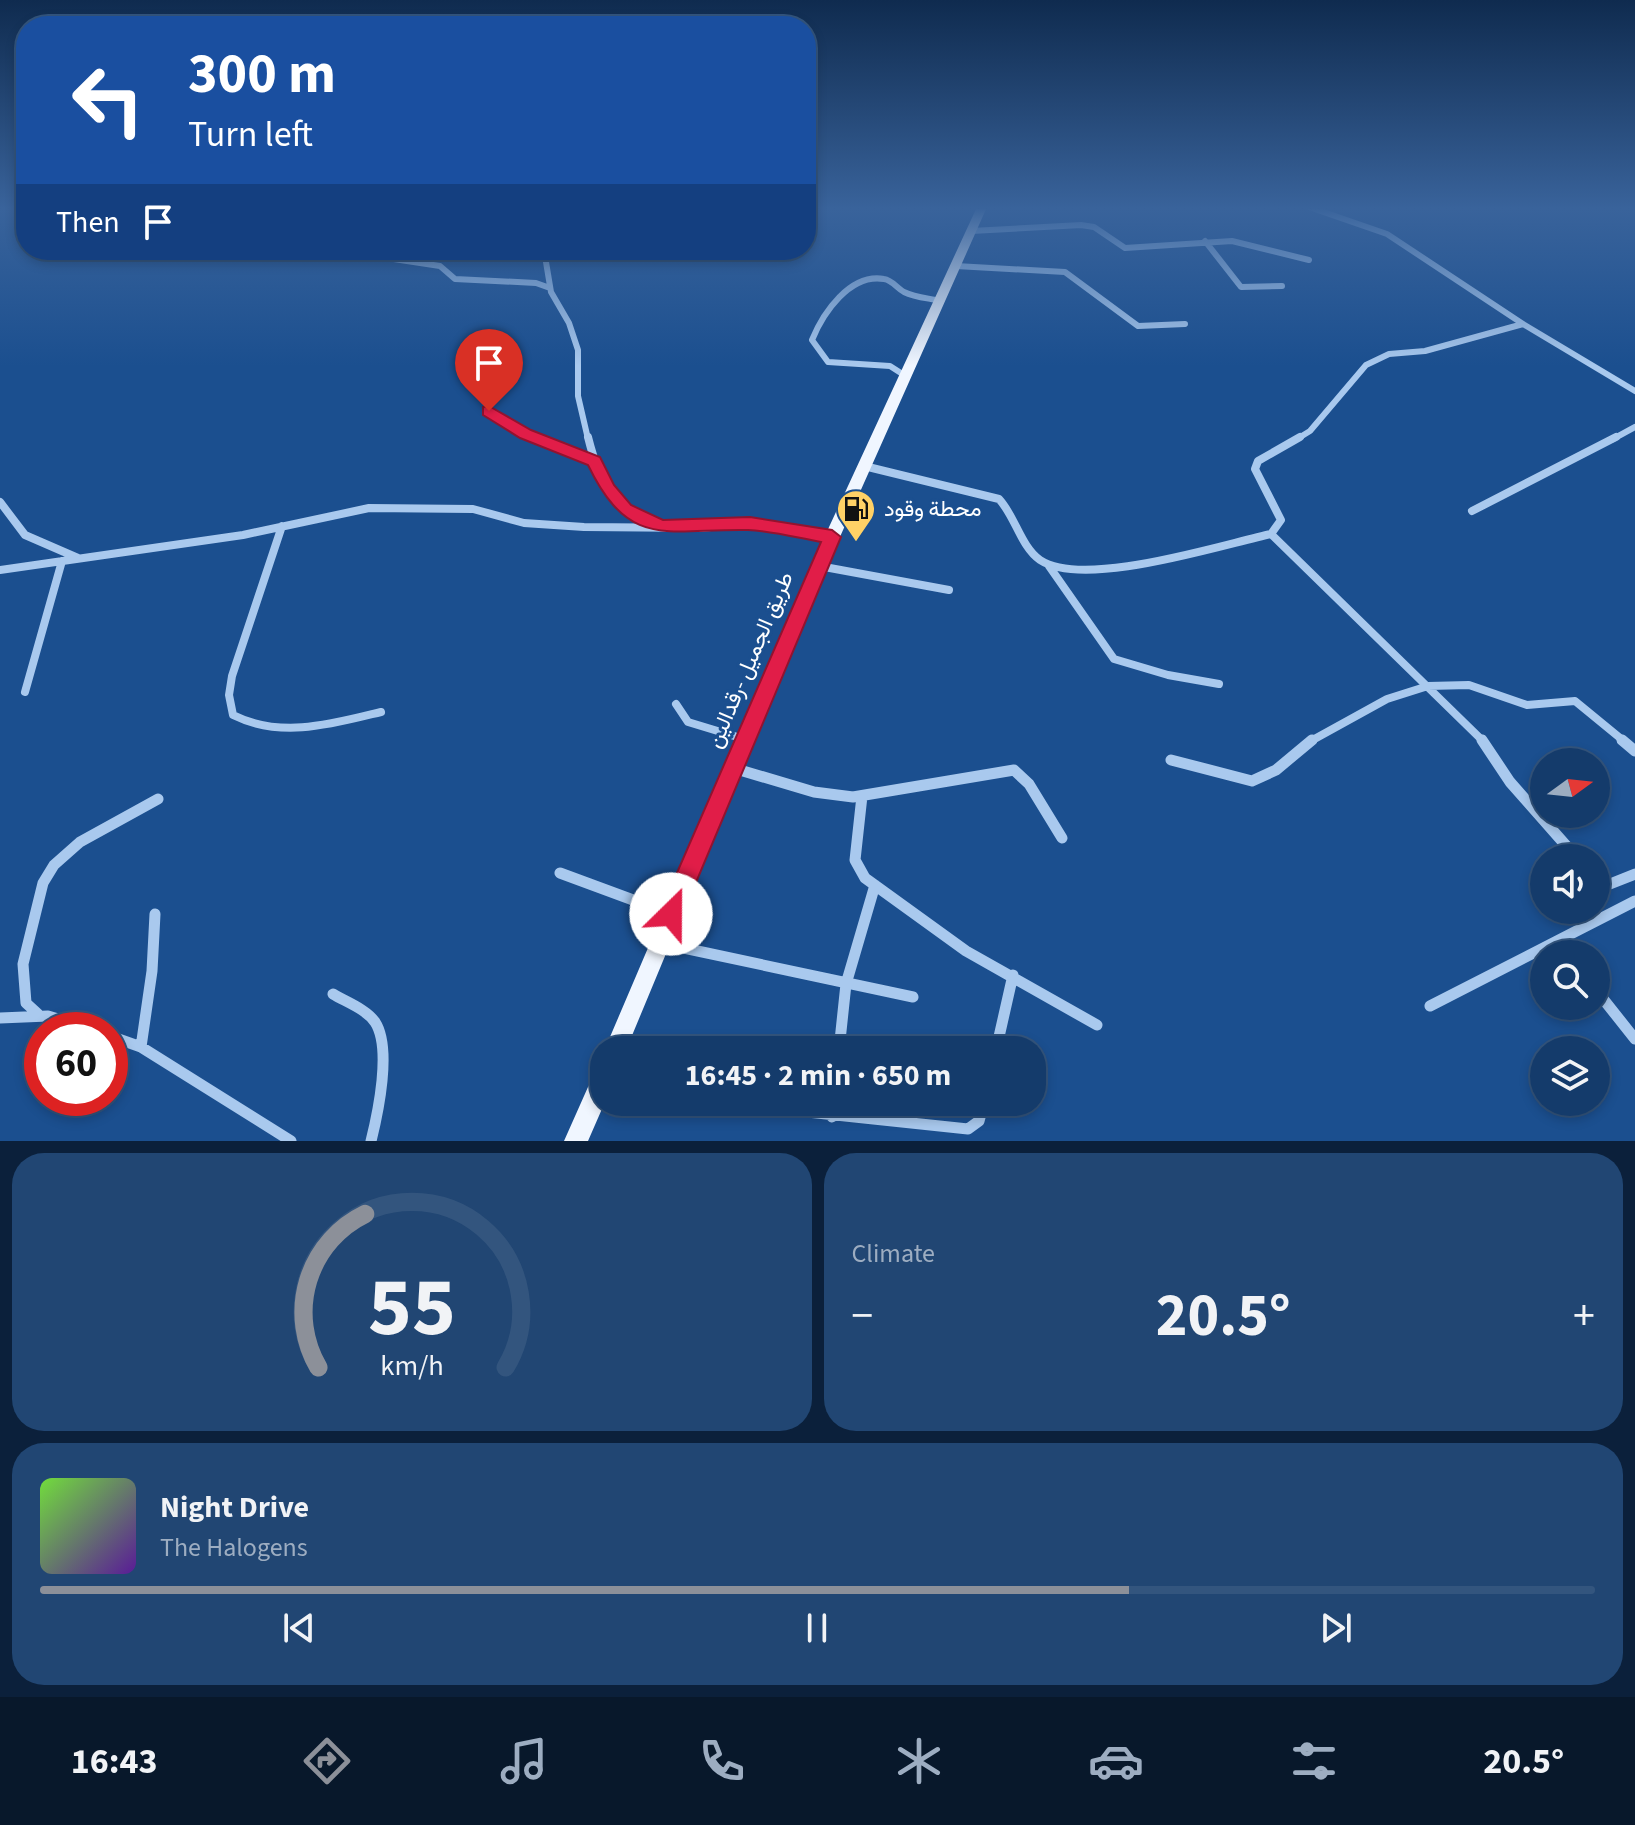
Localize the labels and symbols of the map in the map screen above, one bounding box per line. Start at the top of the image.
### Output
pin [455,329,523,411]
fuel station icon: محطة وقود [835,488,877,543]
place label: محطة وقود [884,493,982,525]
street label: طريق الجميل -رقدالين [698,567,802,753]
north arrow [1530,748,1610,828]
position arrow [629,872,713,956]
speed limit sign: 60 [24,1012,128,1116]

